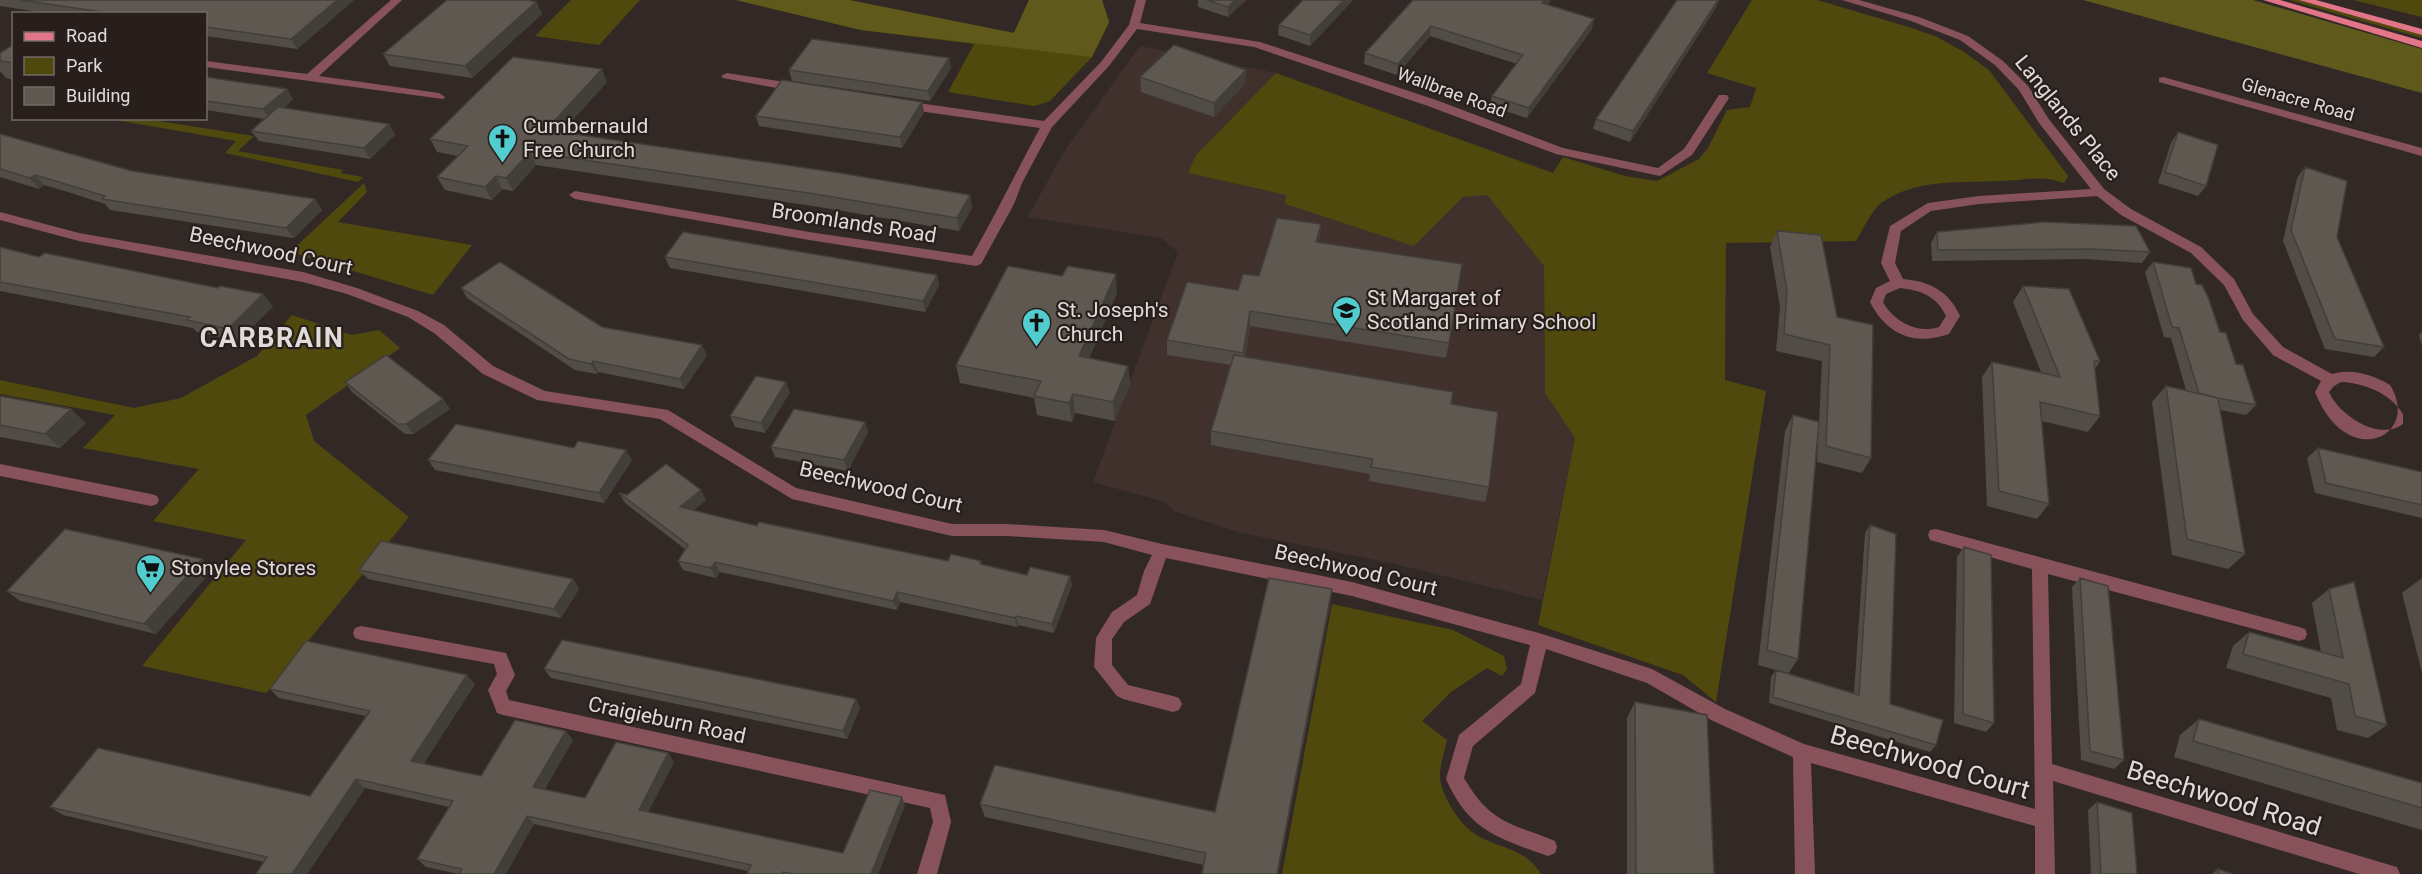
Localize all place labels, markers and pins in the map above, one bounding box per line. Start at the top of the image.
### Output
place label: Cumbernauld Free Church [523,114,648,162]
church icon: Cumbernauld Free Church [486,122,518,164]
place label: St Margaret of Scotland Primary School [1367,286,1596,334]
school or university icon: St Margaret of Scotland Primary School [1330,294,1362,336]
place label: St. Joseph's Church [1057,298,1169,346]
church icon: St. Joseph's Church [1020,306,1052,348]
supermarket icon: Stonylee Stores [134,552,166,594]
place label: Stonylee Stores [171,556,316,580]

